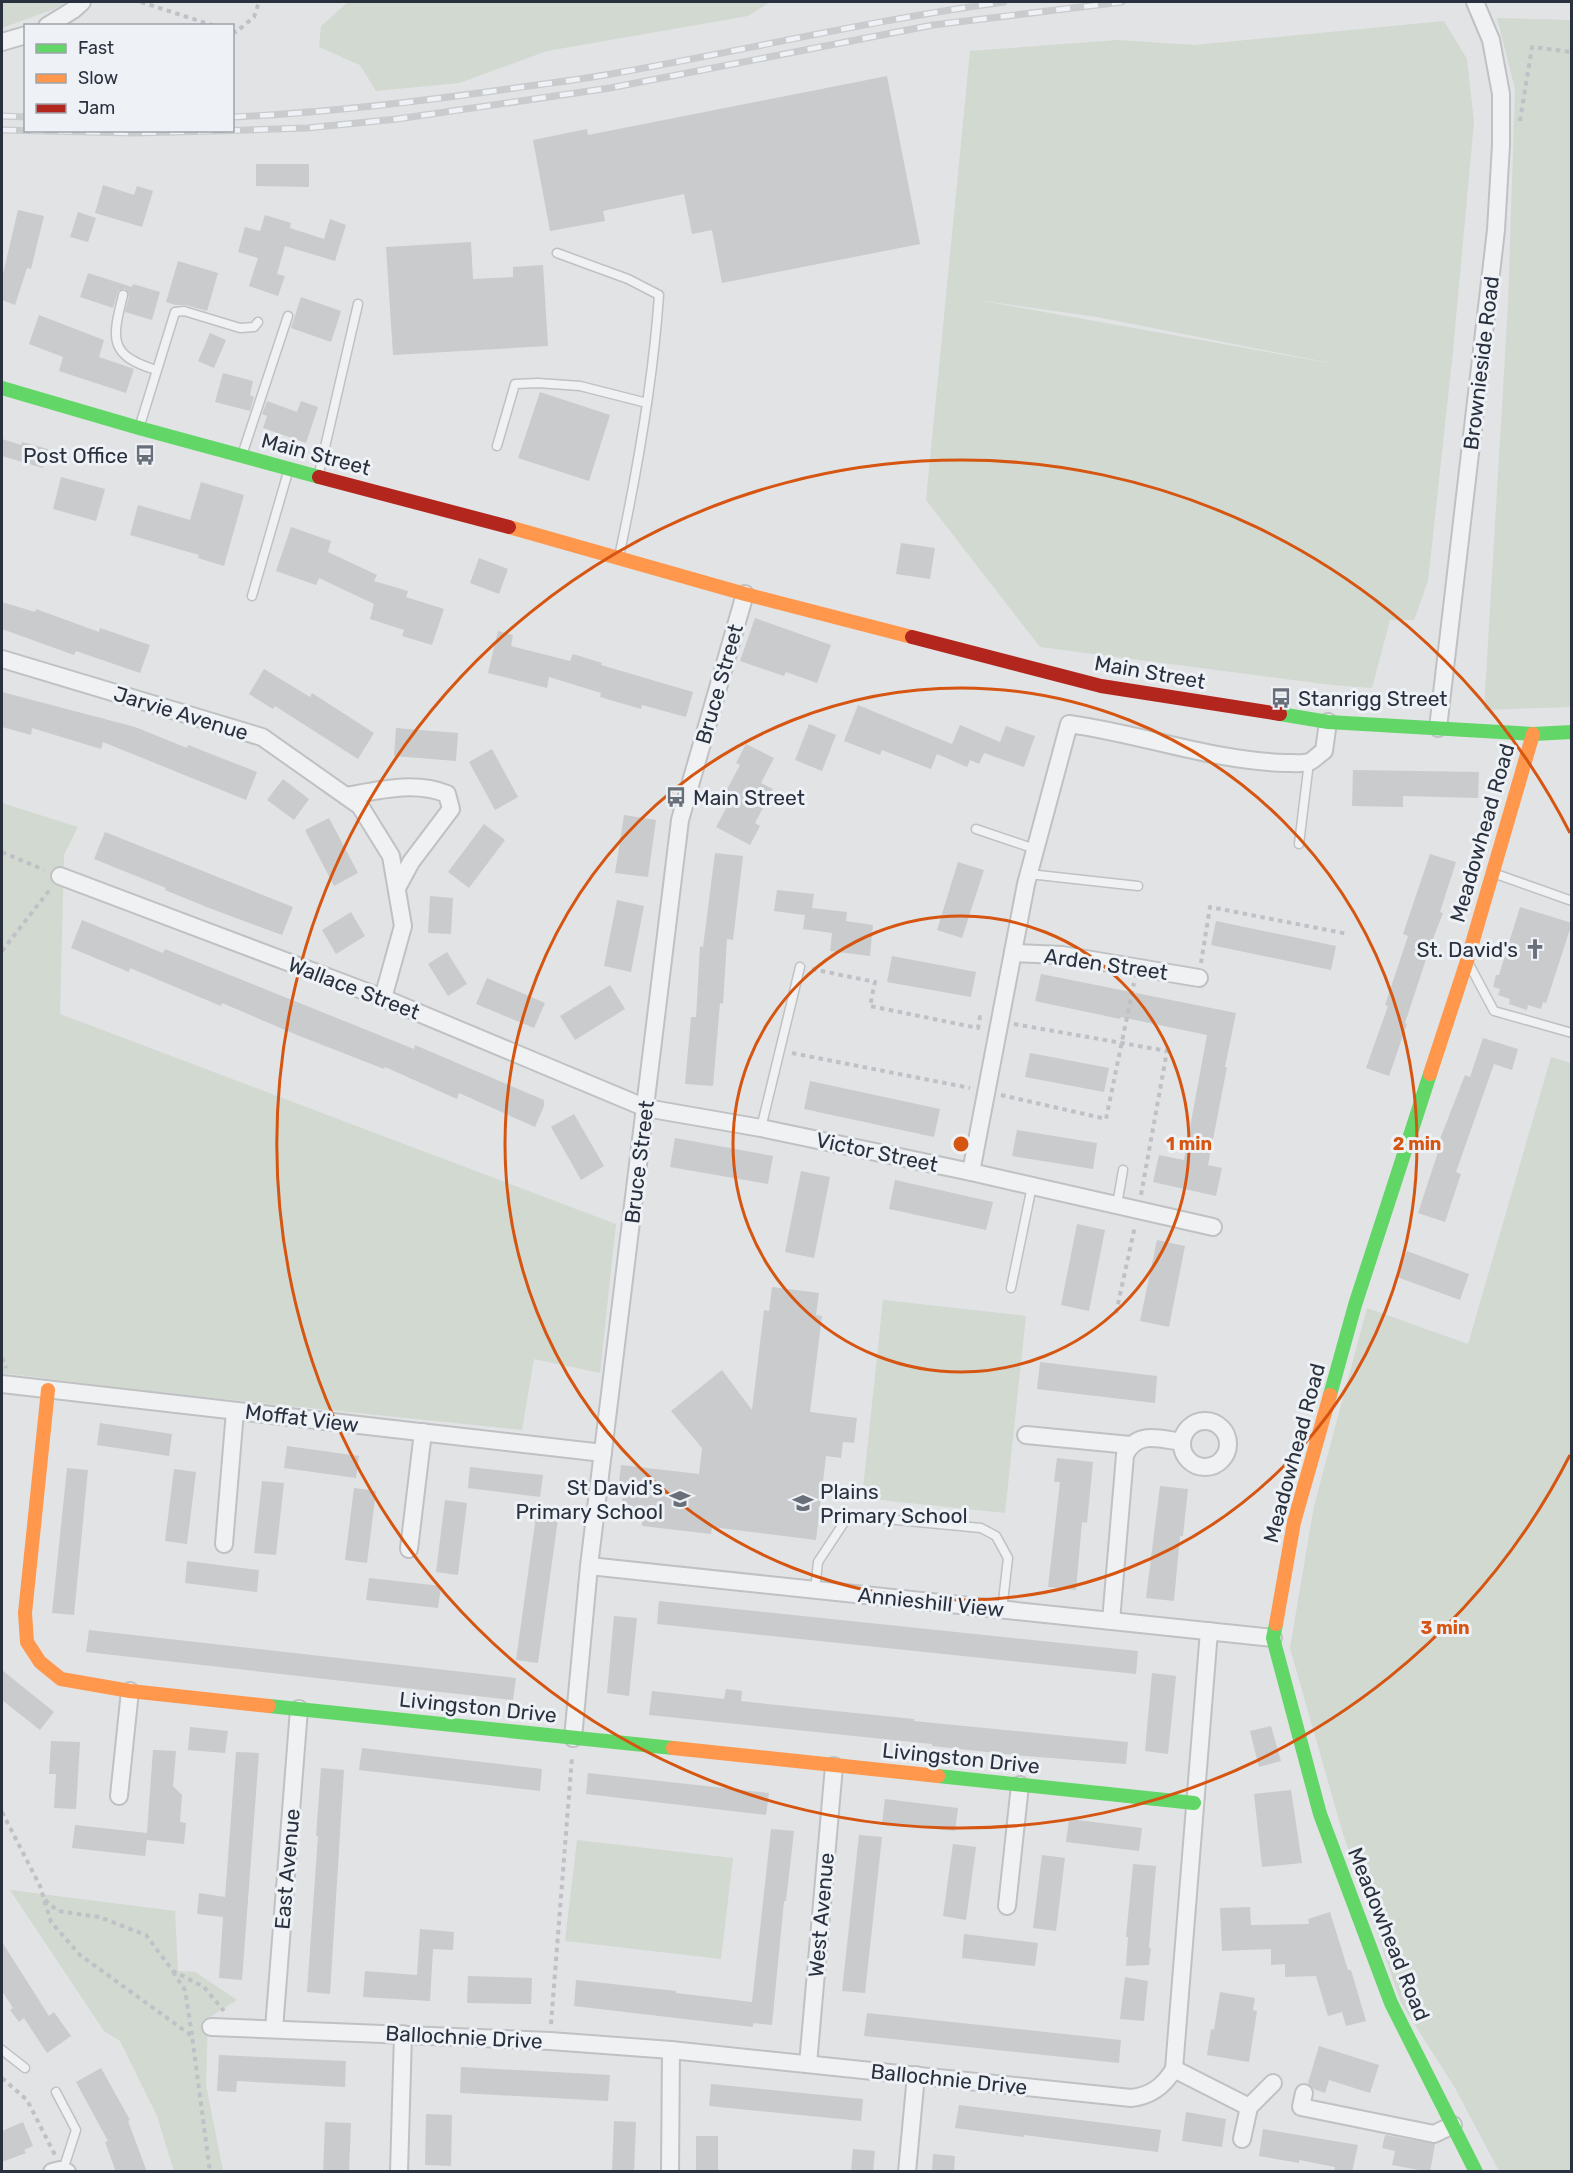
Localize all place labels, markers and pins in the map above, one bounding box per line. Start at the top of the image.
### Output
place label: Post Office [23,443,128,468]
bus stop icon: Post Office [133,443,157,467]
bus stop icon: Stanrigg Street [1269,686,1293,710]
place label: Stanrigg Street [1298,686,1448,711]
bus stop icon: Main Street [664,785,688,809]
place label: Main Street [693,785,805,810]
place label: St. David's [1416,937,1518,962]
church icon: St. David's [1523,937,1547,961]
centre of rings [951,1134,971,1154]
place label: St David's Primary School [515,1475,663,1524]
place label: Plains Primary School [820,1479,968,1528]
school or university icon: St David's Primary School [668,1487,692,1511]
school or university icon: Plains Primary School [791,1491,815,1515]

